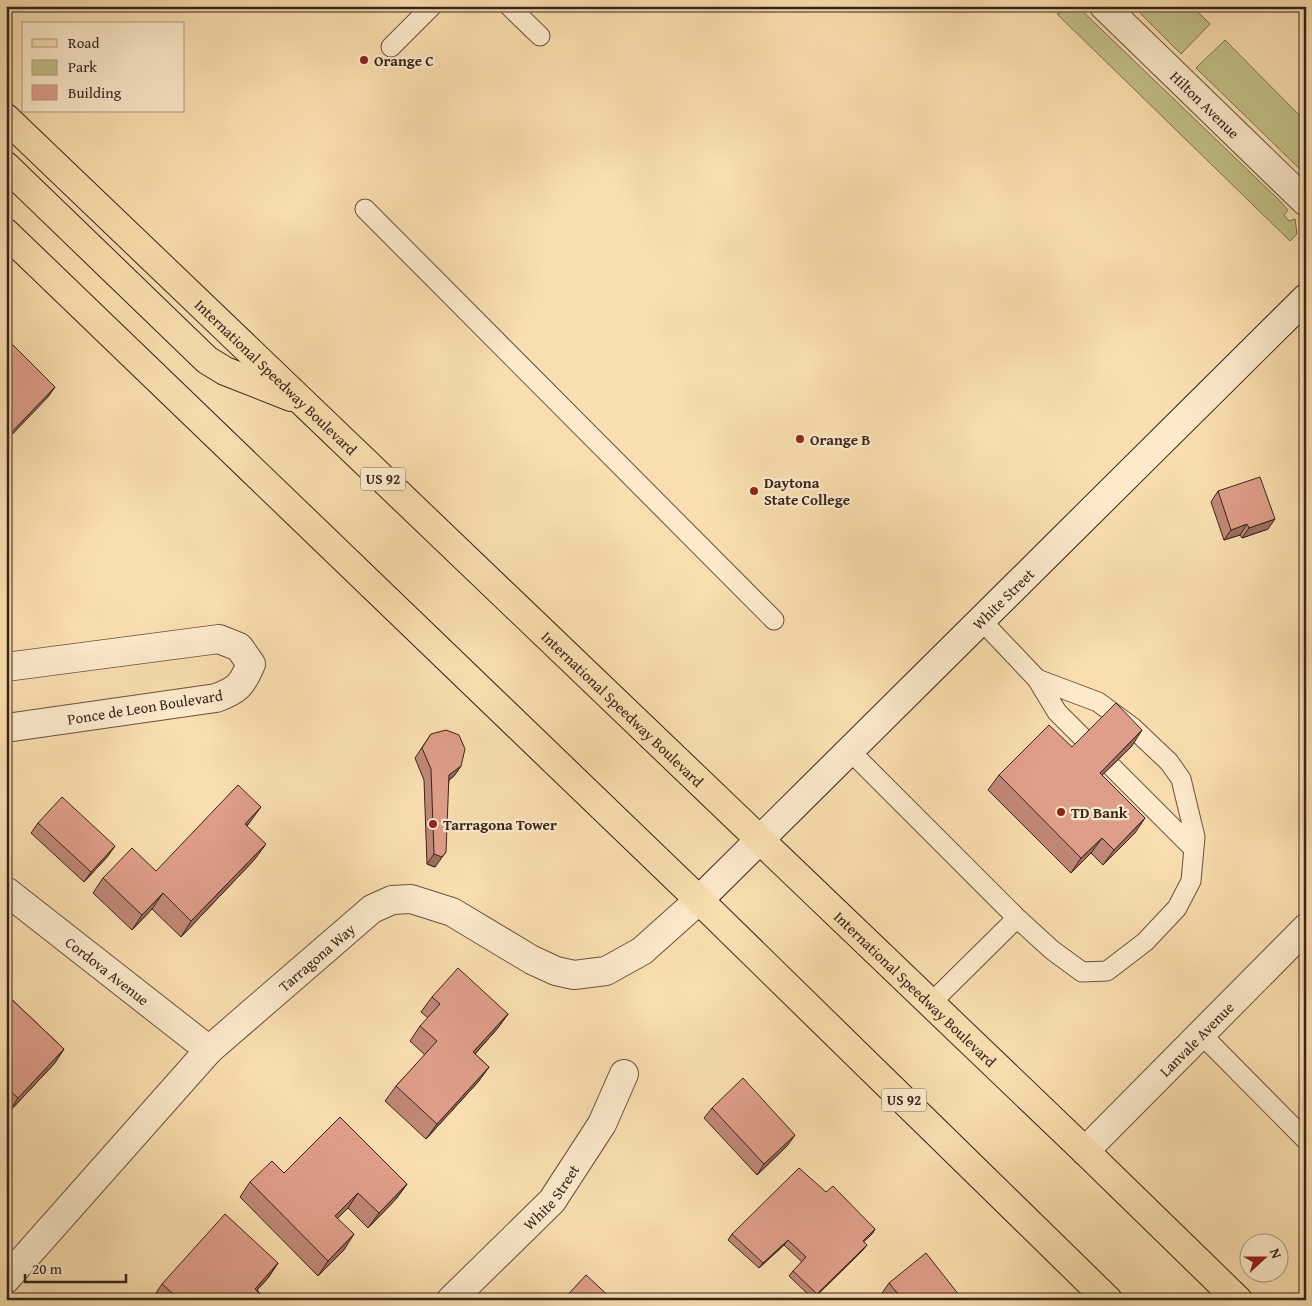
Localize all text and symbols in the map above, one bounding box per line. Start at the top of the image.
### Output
legend [22,22,185,112]
text: Road [68,32,99,53]
place label: Orange C [374,50,434,71]
marker: Orange C [358,54,370,66]
text: Park [68,56,97,77]
street label: Hilton Avenue [1166,66,1245,143]
text: Building [68,82,122,103]
street label: International Speedway Boulevard [190,294,362,459]
place label: Orange B [810,429,871,450]
marker: Orange B [794,433,806,445]
road number: US 92 [360,468,406,490]
place label: Daytona State College [764,472,850,510]
marker: Daytona State College [748,485,760,497]
street label: White Street [967,563,1039,634]
street label: International Speedway Boulevard [537,626,709,791]
street label: Ponce de Leon Boulevard [66,684,224,730]
place label: TD Bank [1071,802,1128,823]
marker: TD Bank [1055,806,1067,818]
place label: Tarragona Tower [443,814,557,835]
marker: Tarragona Tower [427,818,439,830]
street label: International Speedway Boulevard [830,906,1001,1071]
street label: Tarragona Way [274,918,360,996]
street label: Cordova Avenue [61,931,154,1010]
street label: Lanvale Avenue [1154,997,1238,1081]
road number: US 92 [882,1088,926,1112]
street label: White Street [518,1159,584,1234]
north arrow [1240,1234,1290,1284]
text: N [1265,1245,1287,1262]
scale bar [25,1251,126,1283]
text: 20 m [32,1258,63,1279]

